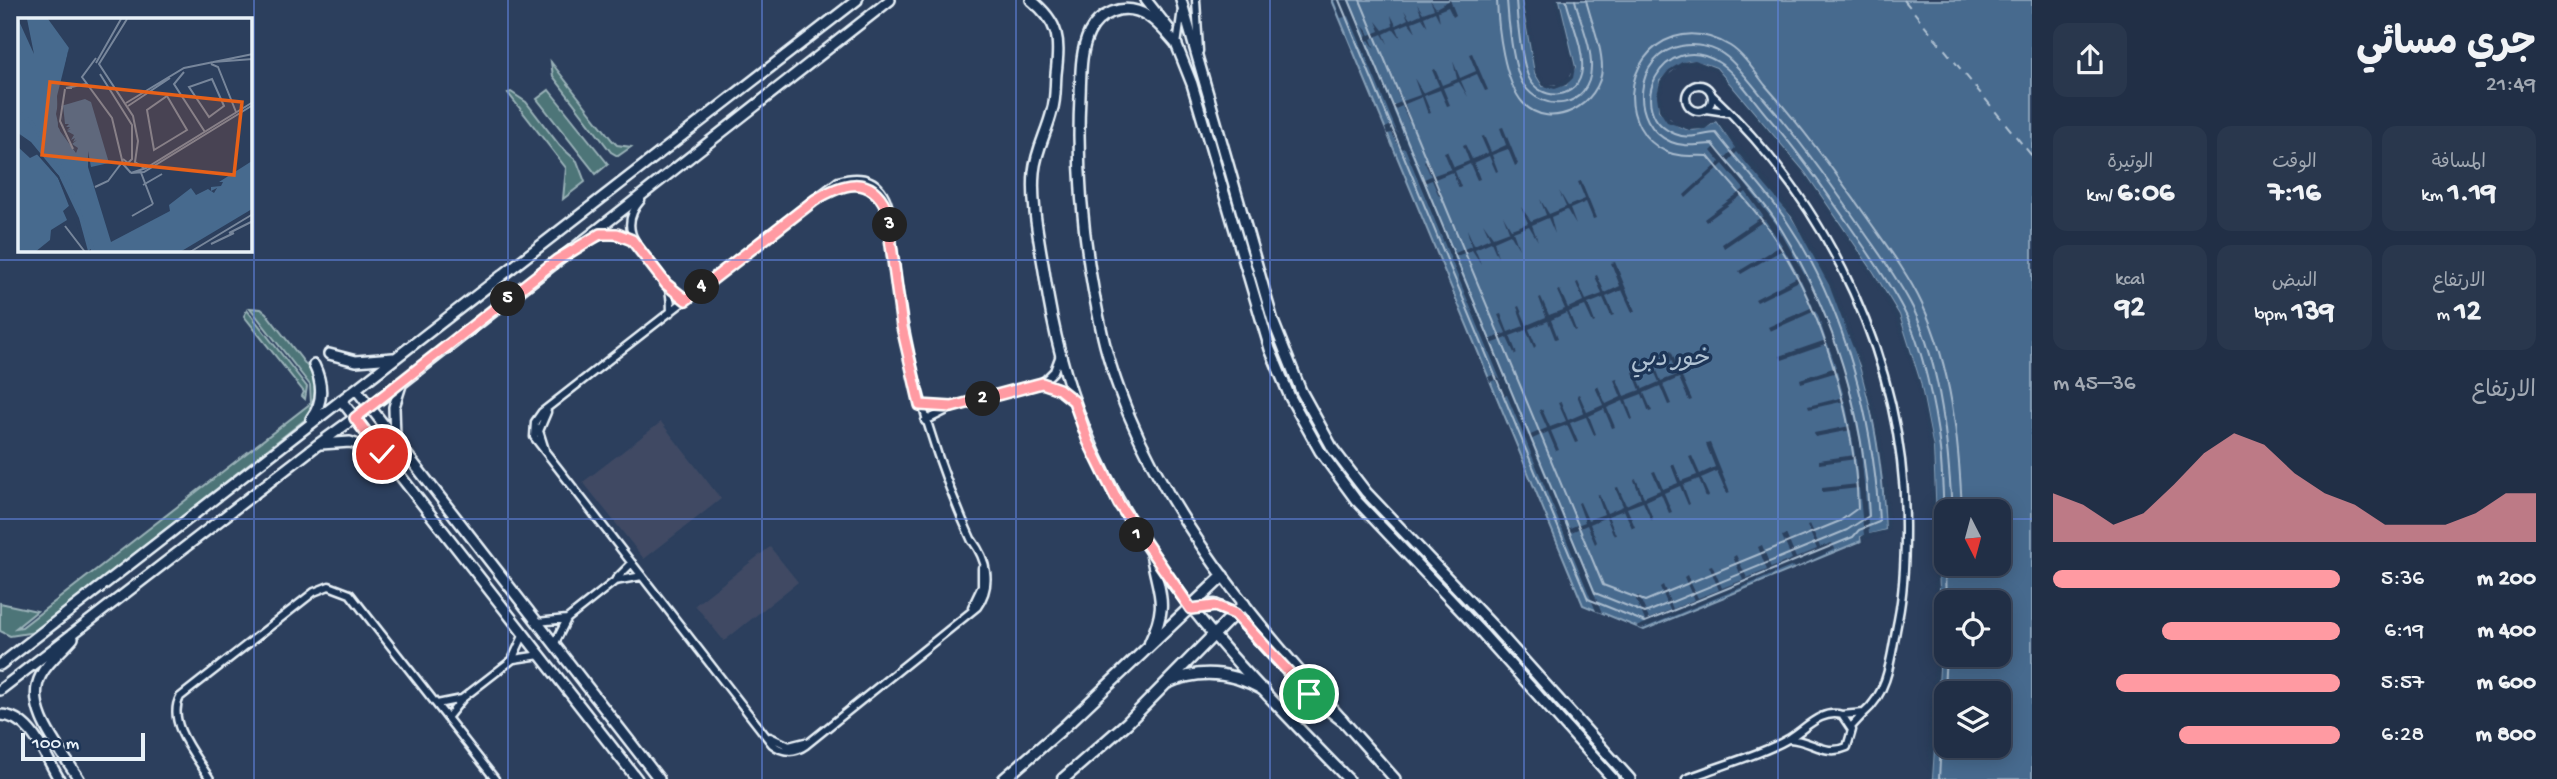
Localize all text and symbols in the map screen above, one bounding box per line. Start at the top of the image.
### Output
inset map [18,18,252,252]
button: share [2053,23,2127,97]
text: جري مسائي [2356,24,2536,68]
text: 21:49 [2486,72,2536,99]
text: الوتيرة [2107,152,2153,175]
text: الوقت [2272,152,2317,175]
text: المسافة [2432,152,2486,175]
text: 6:06 [2117,177,2174,212]
text: 7:16 [2268,177,2321,212]
text: 1.19 [2448,177,2496,212]
text: /km [2086,185,2117,208]
text: km [2421,185,2448,208]
pin: 3 [872,208,908,243]
text: 3 [885,213,894,236]
text: kcal [2115,269,2145,292]
pin: 4 [684,270,720,304]
text: النبض [2272,271,2317,294]
text: الارتفاع [2432,271,2485,294]
text: 4 [697,275,706,298]
pin: 5 [490,282,526,316]
text: 5 [503,287,513,310]
text: 92 [2115,292,2145,327]
text: 139 [2292,296,2335,331]
text: 12 [2454,296,2481,331]
text: bpm [2254,304,2292,327]
text: m [2436,304,2454,327]
water label: خور دبي [1631,346,1709,378]
text: 36–45 m [2053,371,2136,398]
text: الارتفاع [2472,378,2536,405]
pin: 2 [965,382,1000,416]
text: 2 [978,387,987,410]
pin [352,424,412,484]
icon: check [363,435,401,473]
north arrow [1934,499,2011,576]
map controls [1934,499,2011,758]
pin: 1 [1120,518,1154,552]
text: 1 [1133,523,1140,546]
text: 5:36 [2381,566,2424,593]
text: 200 m [2477,566,2536,593]
button: locate [1934,590,2011,667]
text: 6:19 [2384,618,2424,645]
text: 400 m [2477,618,2536,645]
pin [1279,664,1339,724]
text: 5:57 [2381,670,2424,697]
text: 600 m [2476,670,2536,697]
icon: arrive [1290,675,1328,713]
button: layers [1934,681,2011,758]
text: 6:28 [2381,722,2424,749]
text: 800 m [2475,722,2536,749]
scale bar [21,730,145,762]
text: 100 m [32,733,79,756]

